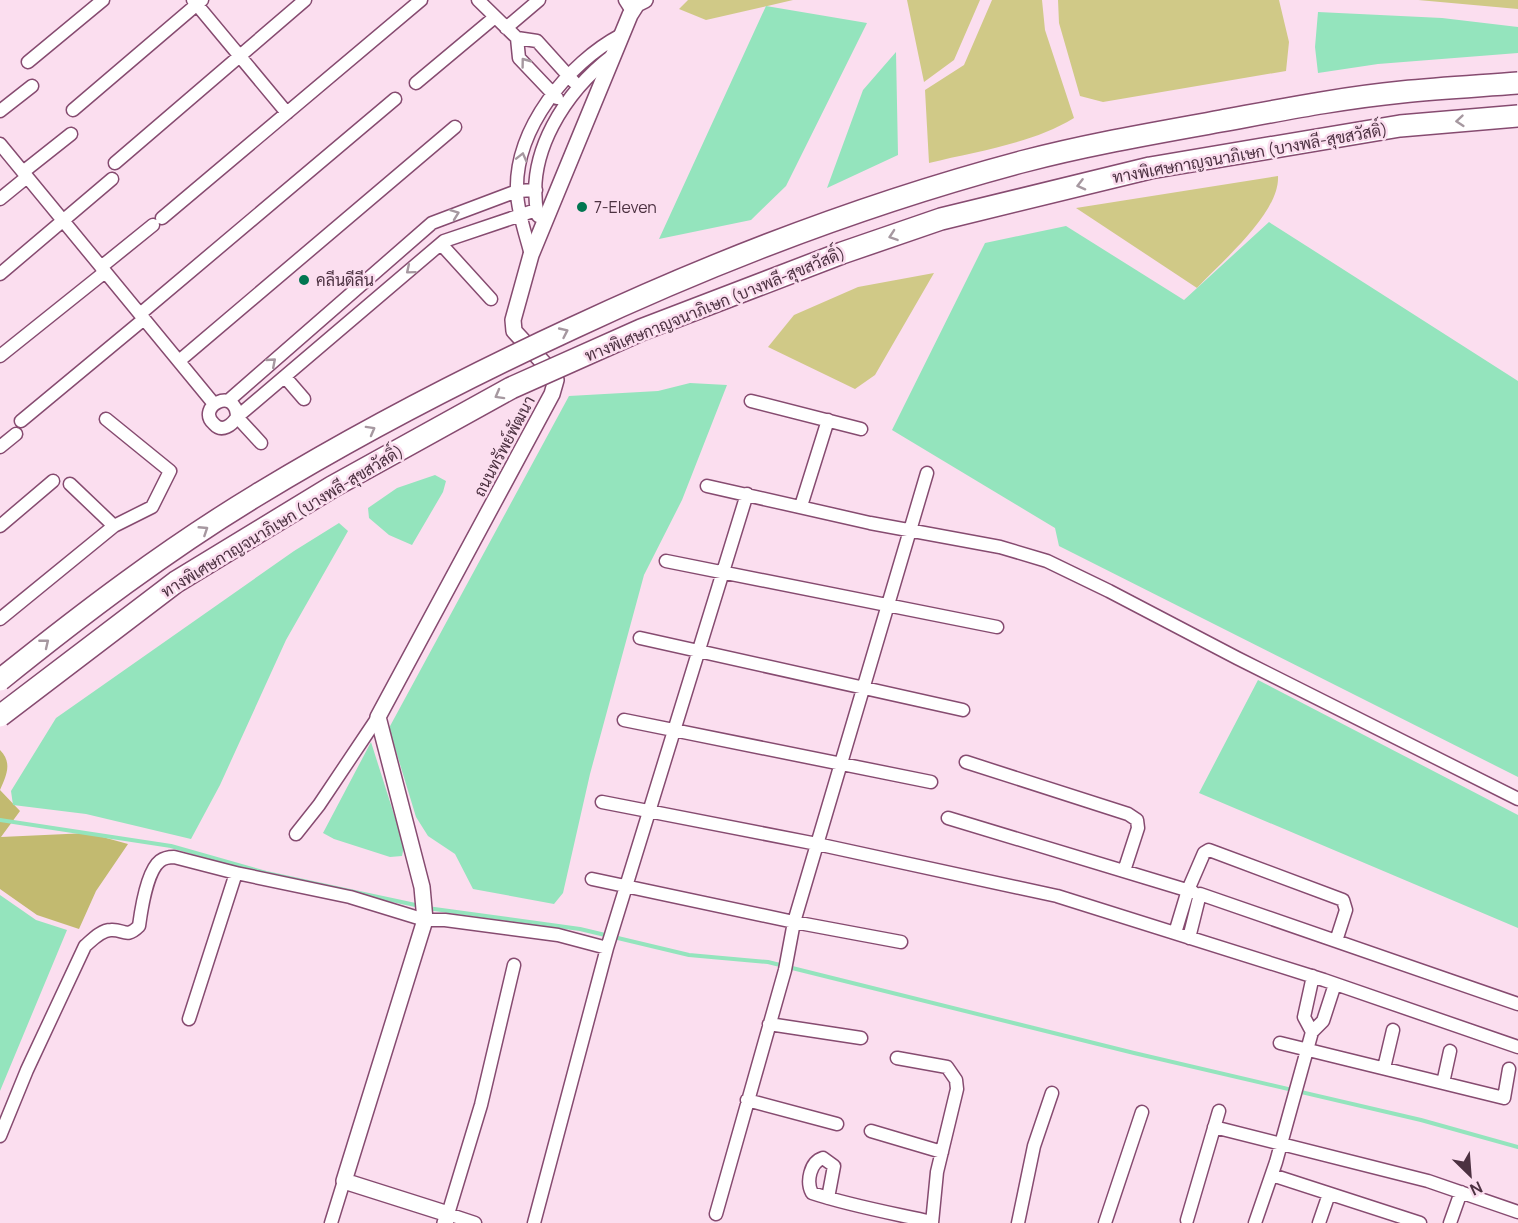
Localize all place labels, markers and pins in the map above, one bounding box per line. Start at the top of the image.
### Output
place label: 7-Eleven [594,196,657,218]
marker: 7-Eleven [575,200,589,214]
place label: คลีนดีลีน [316,269,374,291]
marker: คลีนดีลีน [297,273,311,287]

